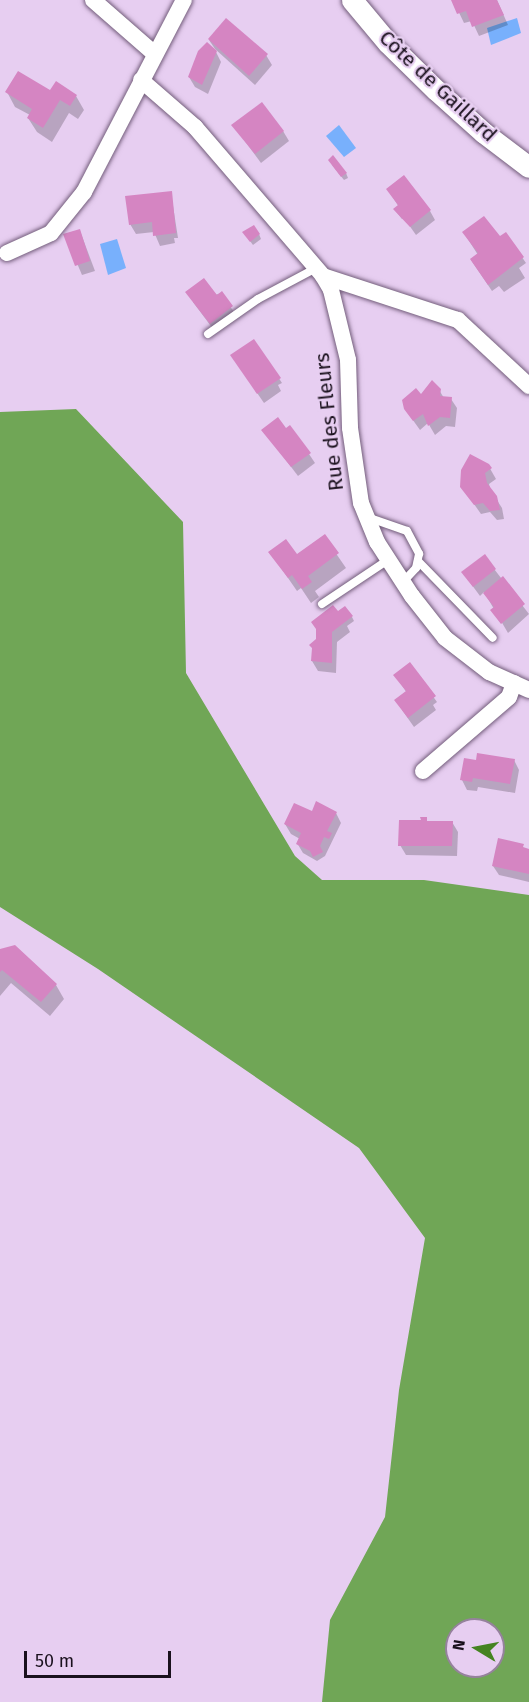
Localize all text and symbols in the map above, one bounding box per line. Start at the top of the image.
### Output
street label: Côte de Gaillard [374,25,502,147]
street label: Rue des Fleurs [309,352,349,492]
north arrow [445,1618,505,1678]
text: N [448,1638,469,1652]
scale bar [27,1639,174,1677]
text: 50 m [35,1650,74,1672]

